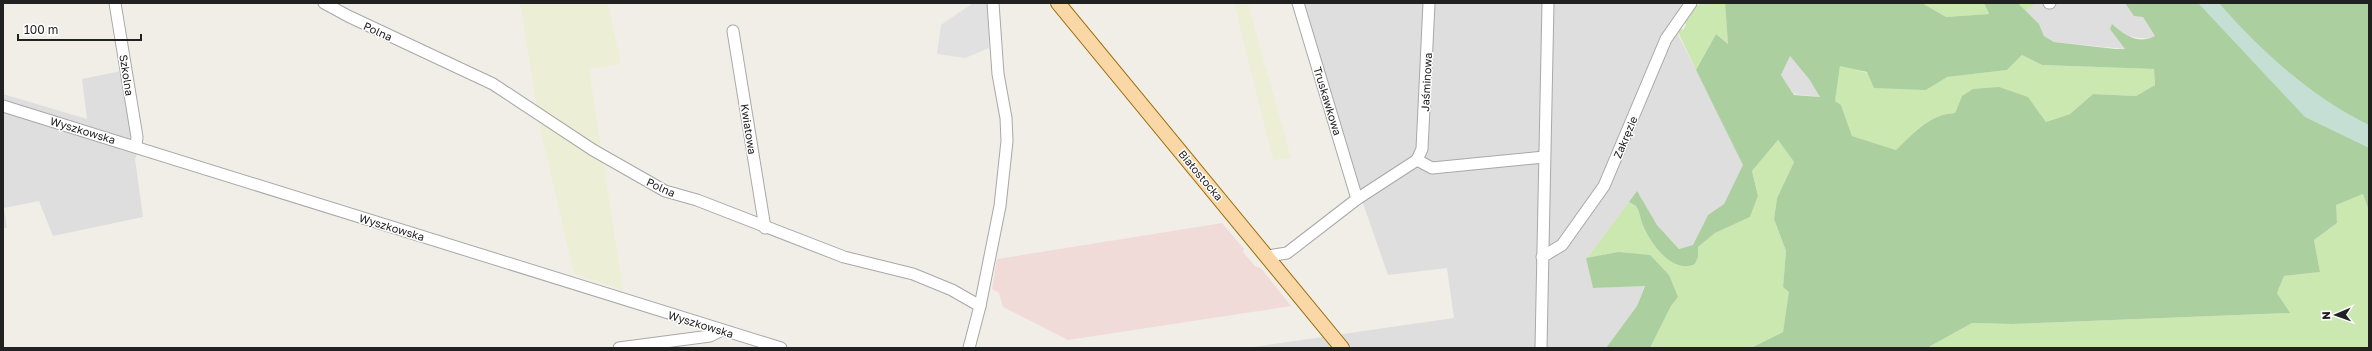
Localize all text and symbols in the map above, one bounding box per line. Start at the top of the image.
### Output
scale bar [18,16,141,42]
street label: Polna [362,19,394,43]
text: 100 m [24,22,58,37]
street label: Jaśminowa [1418,52,1434,112]
street label: Szkolna [117,53,137,97]
street label: Truskawkowa [1311,65,1345,137]
street label: Kwiatowa [739,103,759,155]
street label: Wyszkowska [49,114,117,146]
street label: Zakręzie [1610,114,1640,160]
street label: Białostocka [1176,147,1226,203]
street label: Polna [645,175,677,199]
street label: Wyszkowska [358,211,426,243]
north arrow [2316,295,2356,335]
street label: Wyszkowska [667,308,735,340]
text: N [2319,311,2332,320]

